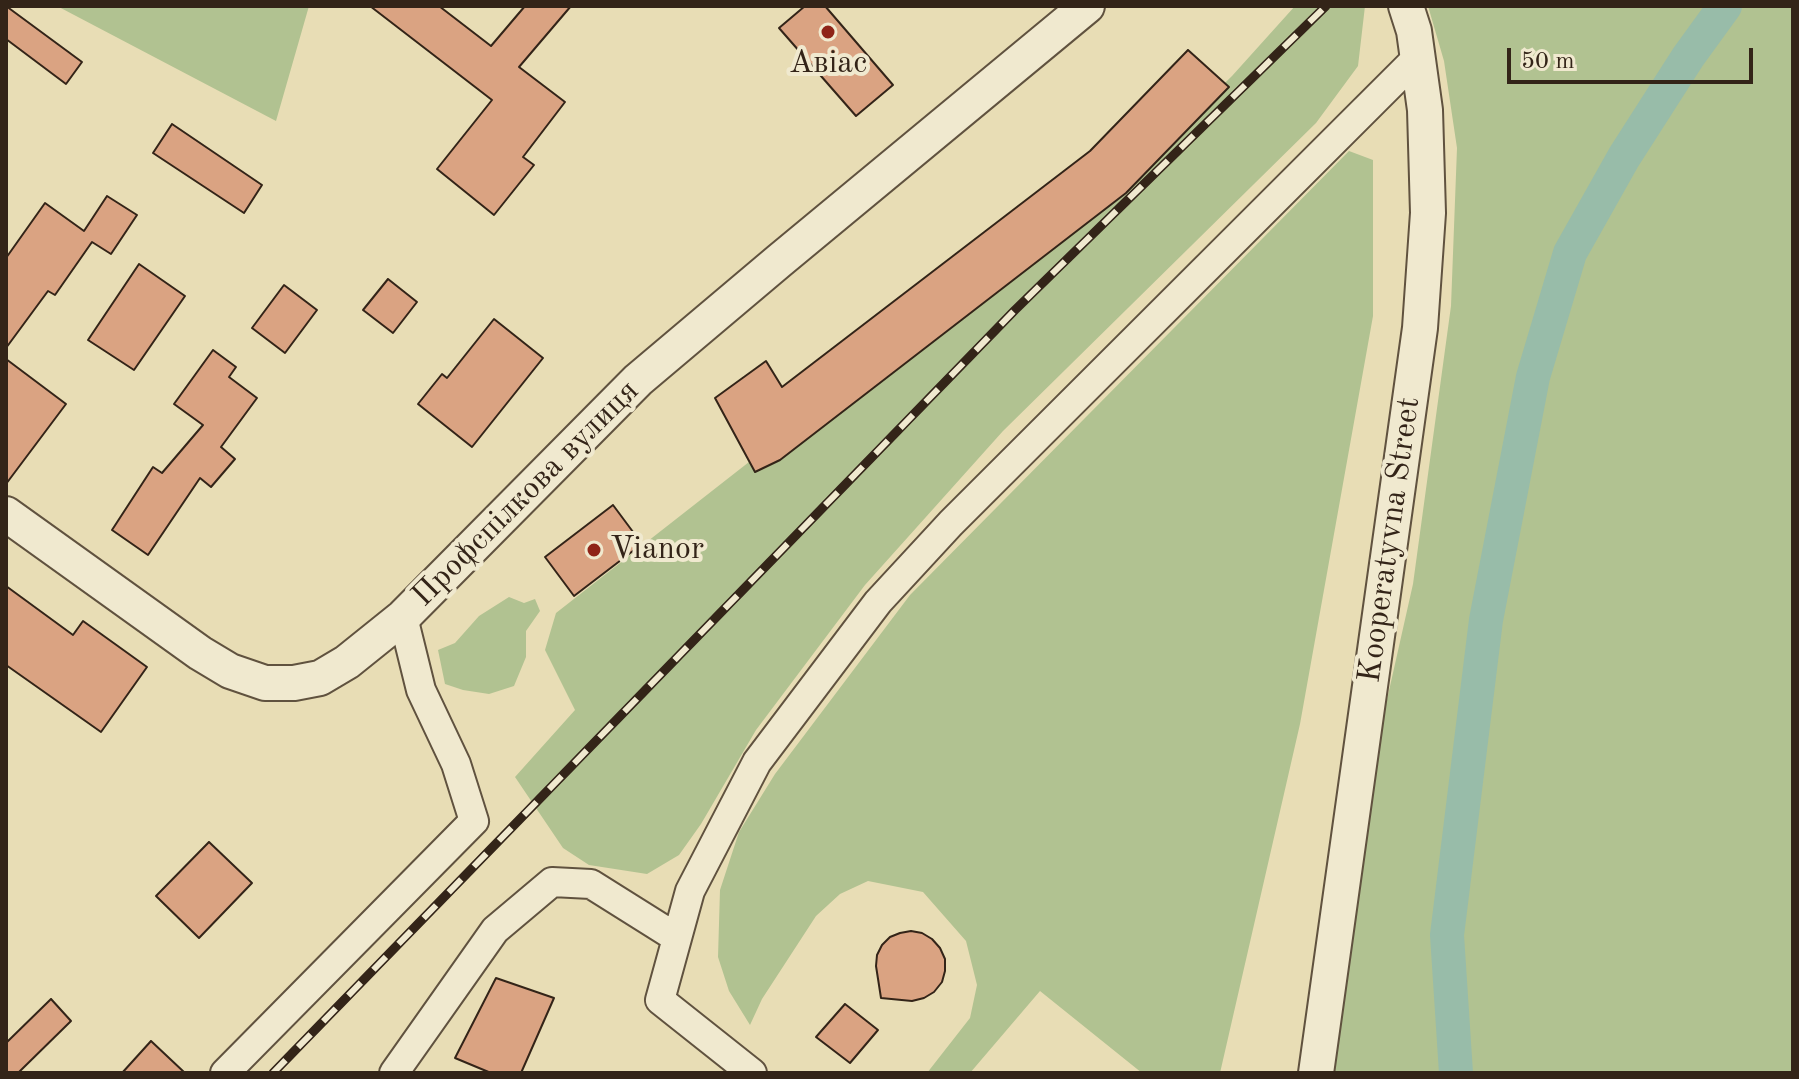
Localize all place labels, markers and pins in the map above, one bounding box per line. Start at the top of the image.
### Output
marker: Авіас [819,23,837,41]
place label: Авіас [789,45,867,83]
place label: Vianor [610,531,704,569]
marker: Vianor [585,541,603,559]

